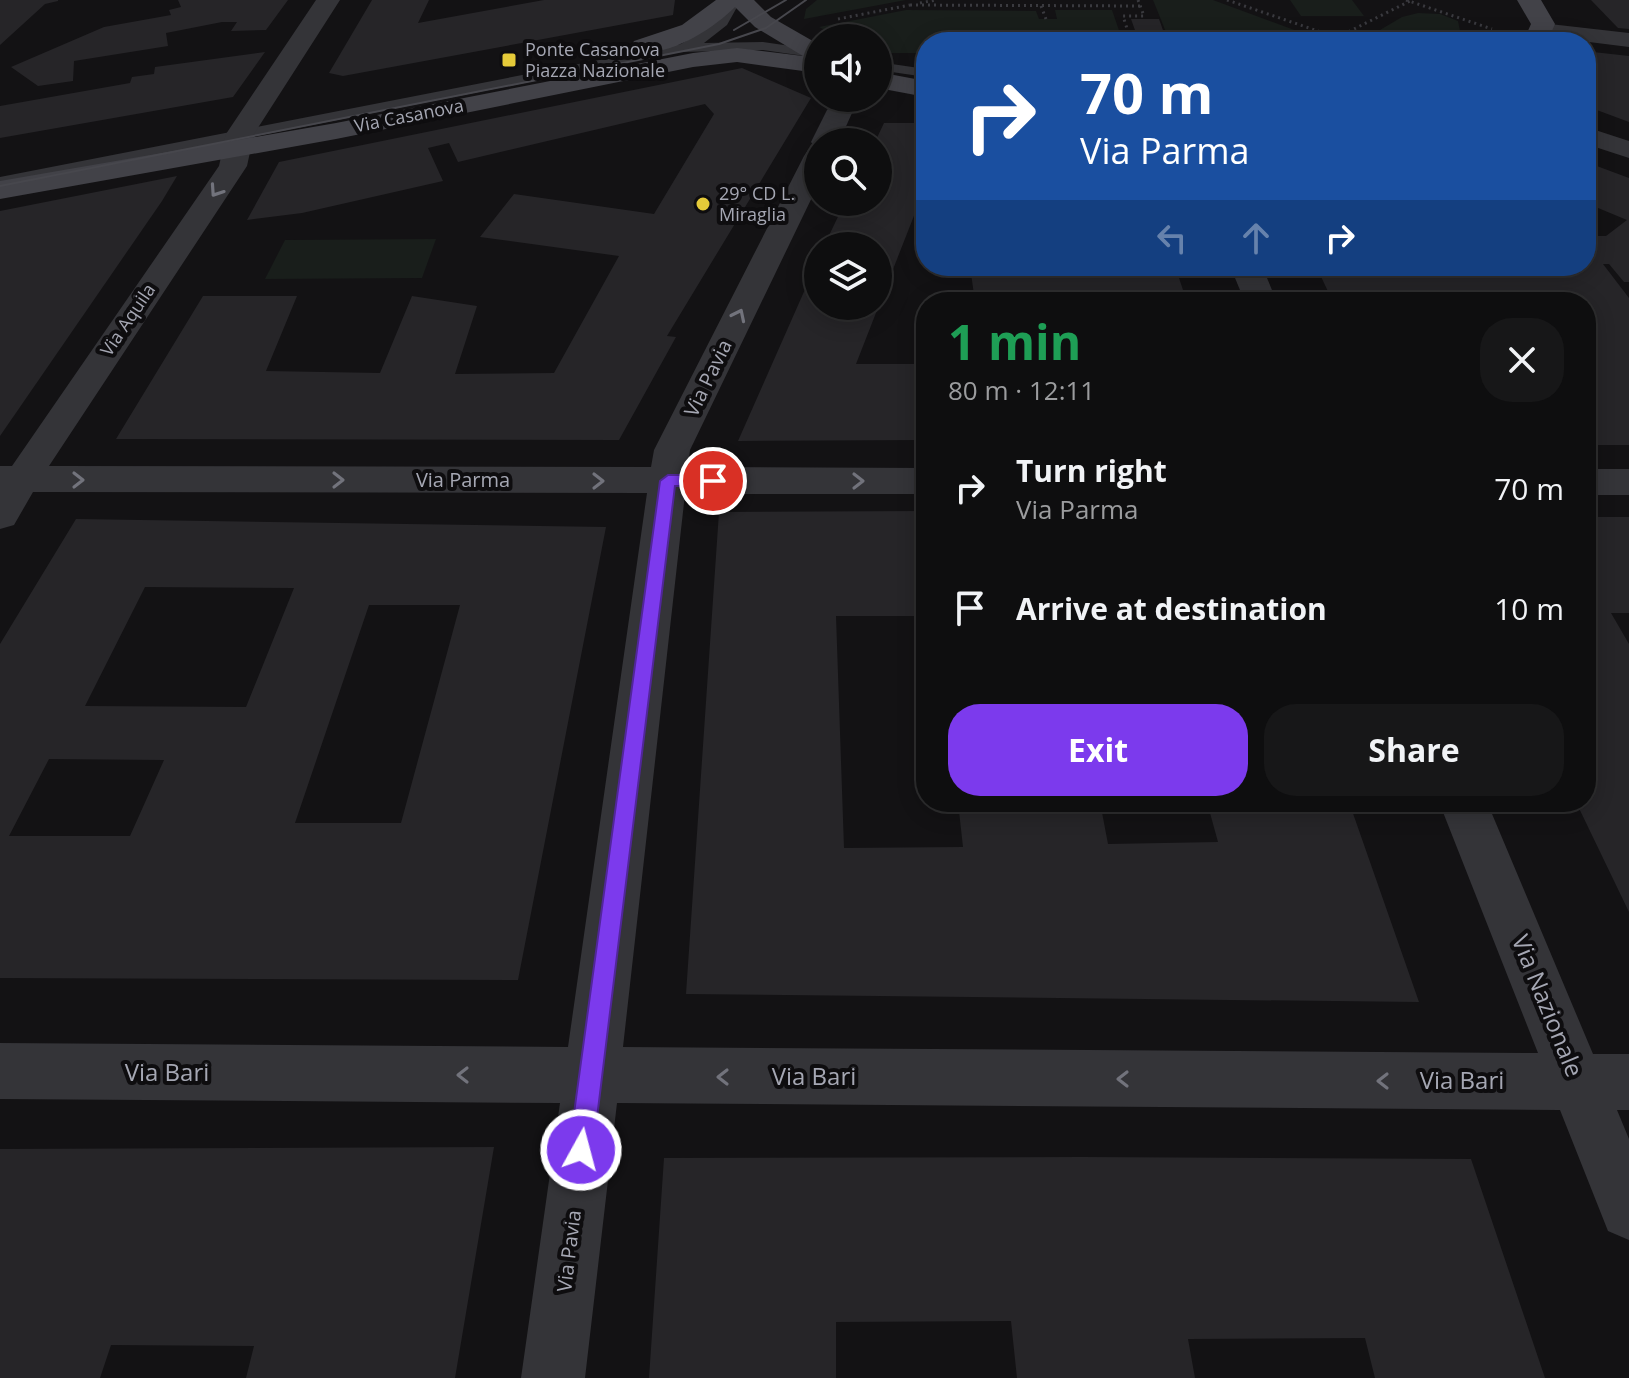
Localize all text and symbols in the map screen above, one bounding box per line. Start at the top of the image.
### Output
map controls [804,24,892,320]
button: sound [804,24,892,112]
place label: Ponte Casanova Piazza Nazionale [525,37,665,82]
marker: Ponte Casanova Piazza Nazionale [500,51,518,69]
text: 70 m [1080,54,1214,130]
icon: right [948,64,1052,168]
street label: Via Casanova [352,93,465,137]
text: Via Parma [1080,126,1250,175]
button: search [804,128,892,216]
place label: 29° CD L. Miraglia [719,181,795,226]
one-way arrow [211,183,226,197]
marker: 29° CD L. Miraglia [694,195,712,213]
icon: left [1150,216,1194,260]
icon: ahead [1234,216,1278,260]
icon: right [1318,216,1362,260]
button: layers [804,232,892,320]
street label: Via Aquila [94,279,160,360]
one-way arrow [729,309,745,324]
text: 1 min [948,309,1081,374]
button: close [1480,318,1564,402]
street label: Via Pavia [677,335,738,421]
text: 80 m · 12:11 [948,372,1095,408]
pin [679,447,747,515]
text: Turn right [1016,450,1167,491]
icon: arrive [691,459,735,503]
street label: Via Parma [416,466,510,493]
icon: right [948,466,992,510]
text: 70 m [1494,468,1564,509]
one-way arrow [72,471,85,489]
one-way arrow [332,471,345,489]
one-way arrow [592,472,605,490]
one-way arrow [852,472,865,490]
text: Via Parma [1016,491,1139,527]
icon: arrive [948,586,992,630]
text: Arrive at destination [1016,588,1327,629]
text: 10 m [1494,588,1564,629]
button: Exit [948,704,1248,796]
button: Share [1264,704,1564,796]
street label: Via Nazionale [1505,929,1592,1081]
street label: Via Bari [125,1055,209,1088]
street label: Via Bari [772,1059,856,1092]
street label: Via Bari [1420,1063,1504,1096]
one-way arrow [456,1066,469,1084]
one-way arrow [716,1068,729,1086]
one-way arrow [1116,1070,1129,1088]
one-way arrow [1376,1072,1389,1090]
position arrow [539,1108,623,1192]
street label: Via Pavia [550,1208,587,1294]

